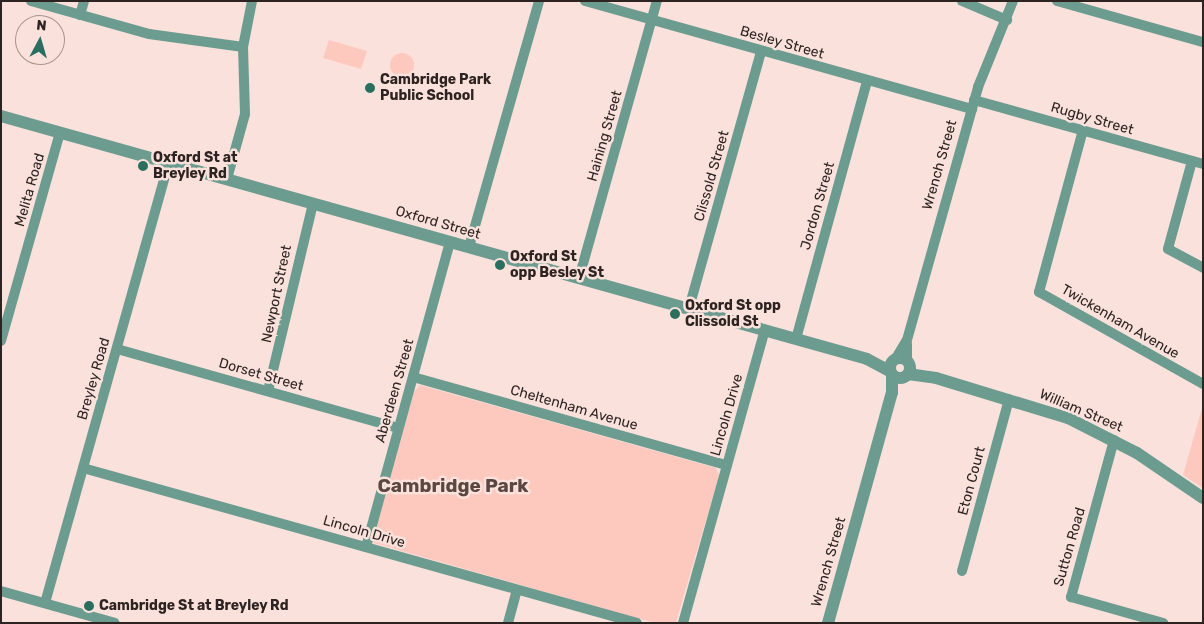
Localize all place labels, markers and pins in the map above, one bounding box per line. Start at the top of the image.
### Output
place label: Cambridge Park Public School [380,72,491,104]
marker: Cambridge Park Public School [364,82,376,94]
place label: Oxford St at Breyley Rd [153,150,237,182]
marker: Oxford St at Breyley Rd [137,160,149,172]
place label: Oxford St opp Besley St [510,249,604,282]
marker: Oxford St opp Besley St [494,259,506,271]
place label: Oxford St opp Clissold St [685,298,781,331]
marker: Oxford St opp Clissold St [669,308,681,320]
place label: Cambridge St at Breyley Rd [99,598,289,614]
marker: Cambridge St at Breyley Rd [83,600,95,612]

